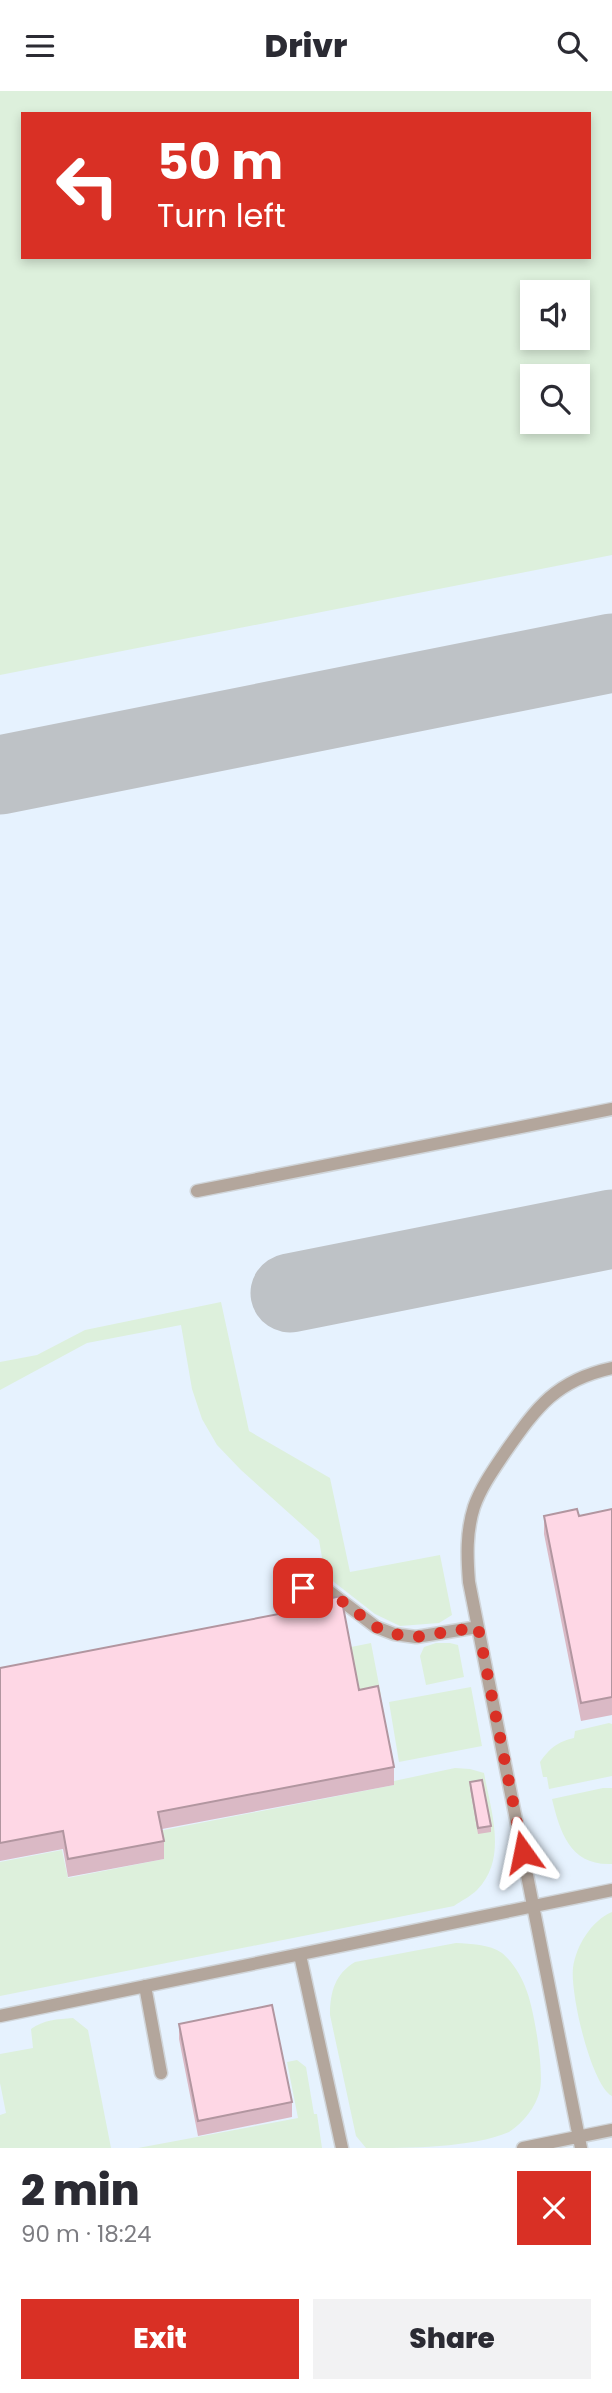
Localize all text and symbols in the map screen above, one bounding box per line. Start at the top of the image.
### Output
text: Drivr [265,23,347,68]
icon: menu [21,27,59,65]
icon: search [553,27,591,65]
text: 50 m [157,128,283,196]
icon: left [42,140,133,231]
text: Turn left [157,193,286,238]
map controls [520,280,590,434]
button: sound [520,280,590,350]
button: search [520,364,590,434]
pin [273,1558,333,1618]
icon: arrive [284,1569,322,1607]
position arrow [486,1815,560,1889]
text: 2 min [21,2161,139,2220]
button: close [517,2171,591,2245]
text: 90 m · 18:24 [21,2218,151,2250]
button: Exit [21,2299,299,2379]
button: Share [313,2299,591,2379]

